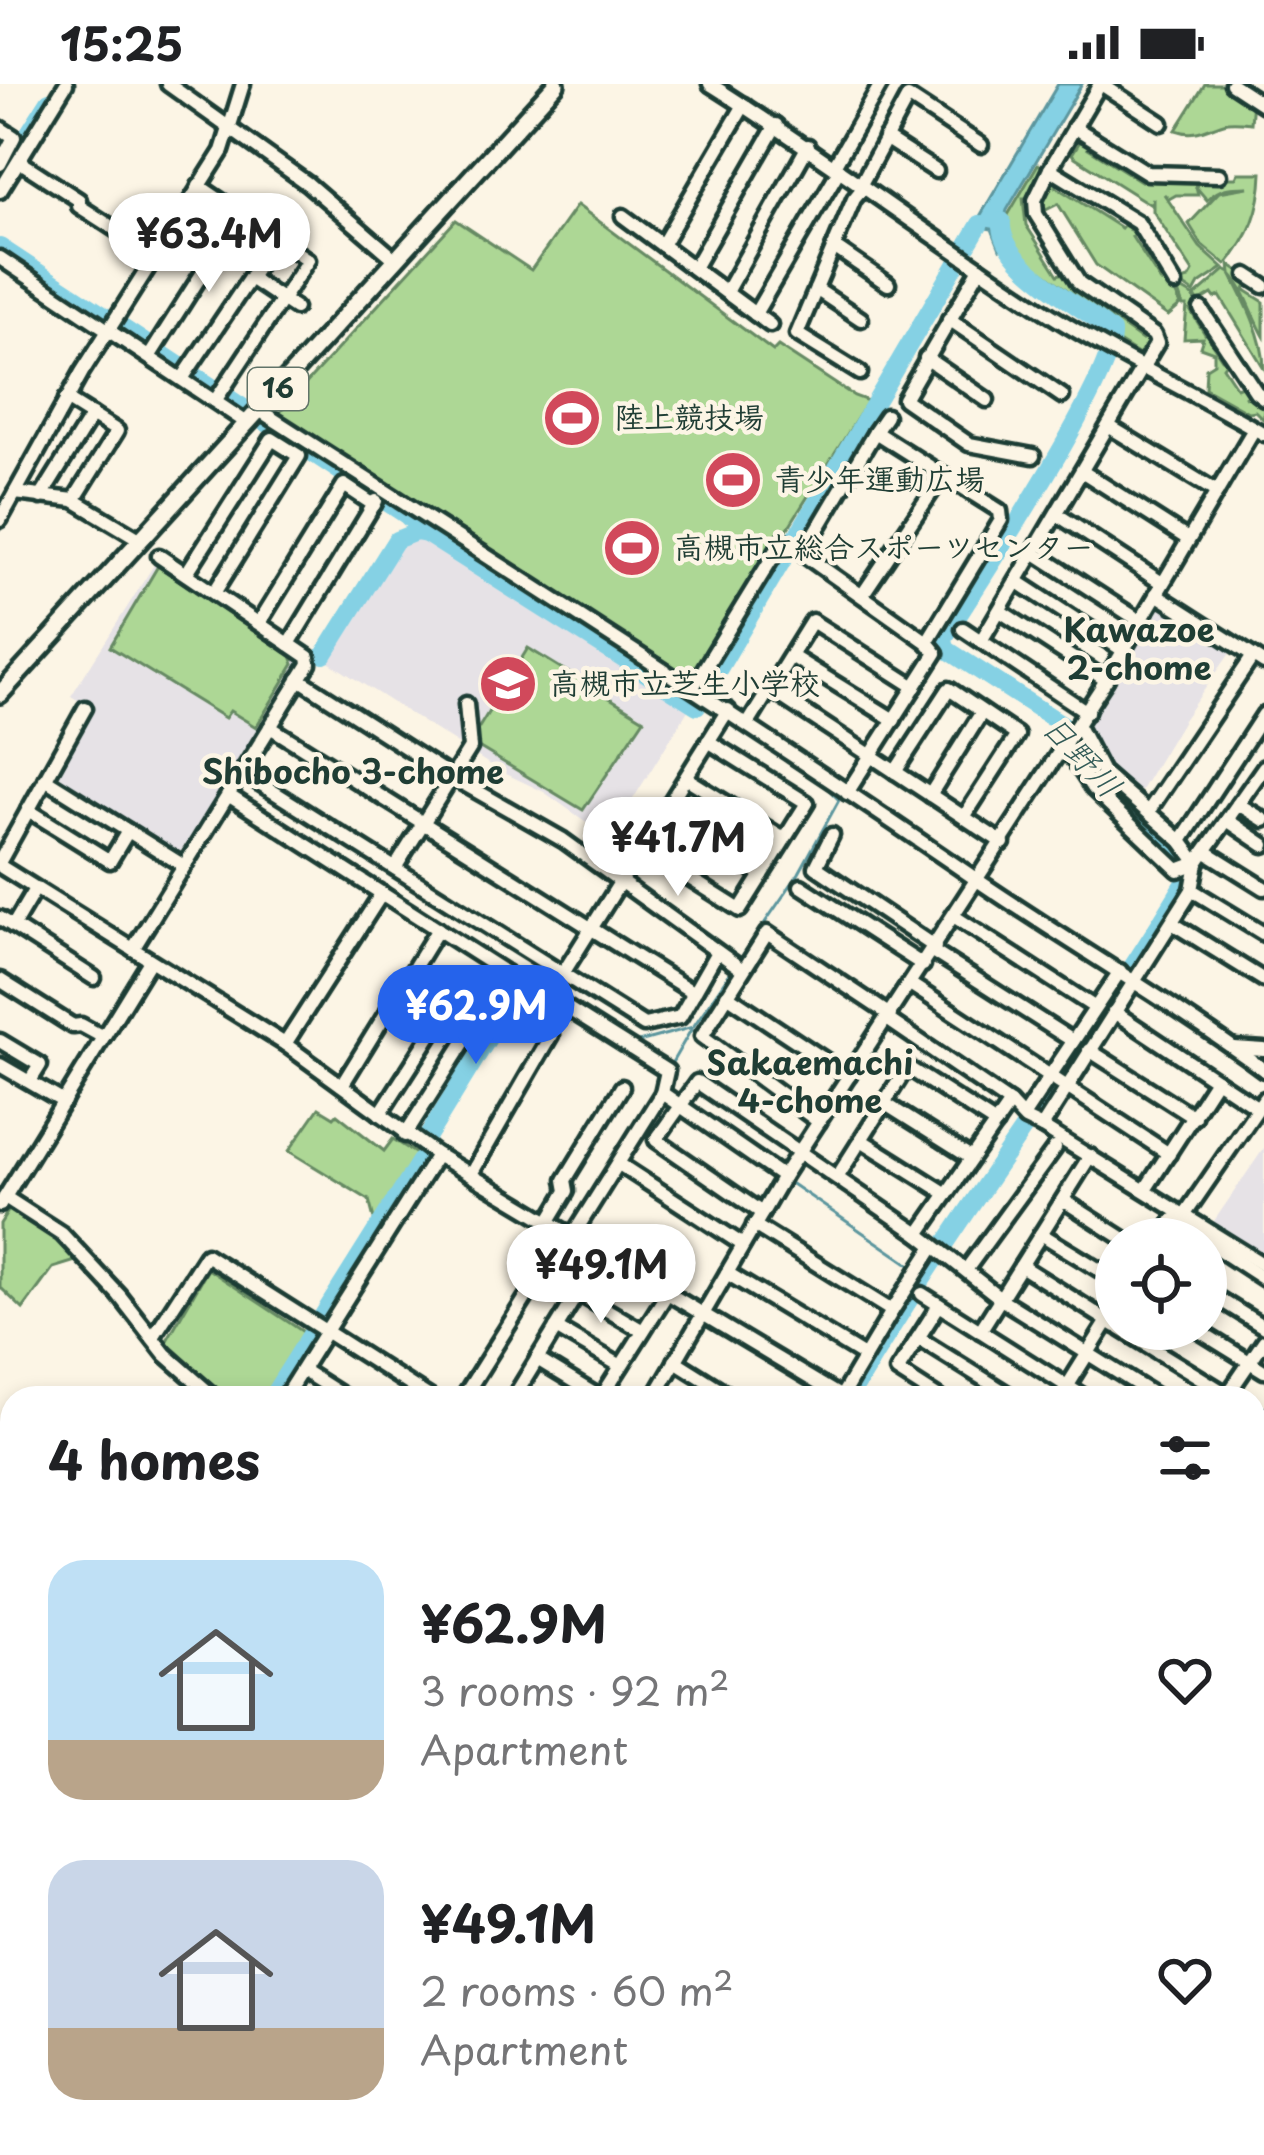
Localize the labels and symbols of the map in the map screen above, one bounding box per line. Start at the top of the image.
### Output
pin: ¥63.4M [111,193,307,295]
road number: 16 [248,368,308,410]
sports icon: 陸上競技場 [541,387,603,449]
place label: 陸上競技場 [614,393,764,438]
sports icon: 青少年運動広場 [702,449,764,511]
place label: 青少年運動広場 [775,455,985,500]
sports icon: 高槻市立総合スポーツセンター [601,517,663,579]
place label: 高槻市立総合スポーツセンター [674,523,1093,568]
district label: Kawazoe 2-chome [1063,603,1215,691]
school or university icon: 高槻市立芝生小学校 [477,653,539,715]
place label: 高槻市立芝生小学校 [550,659,820,704]
water label: 日野川 [1031,701,1136,808]
district label: Shibocho 3-chome [202,745,504,795]
pin: ¥41.7M [580,797,776,899]
pin: ¥62.9M [378,965,574,1067]
district label: Sakaemachi 4-chome [707,1036,913,1124]
pin: ¥49.1M [503,1224,699,1326]

